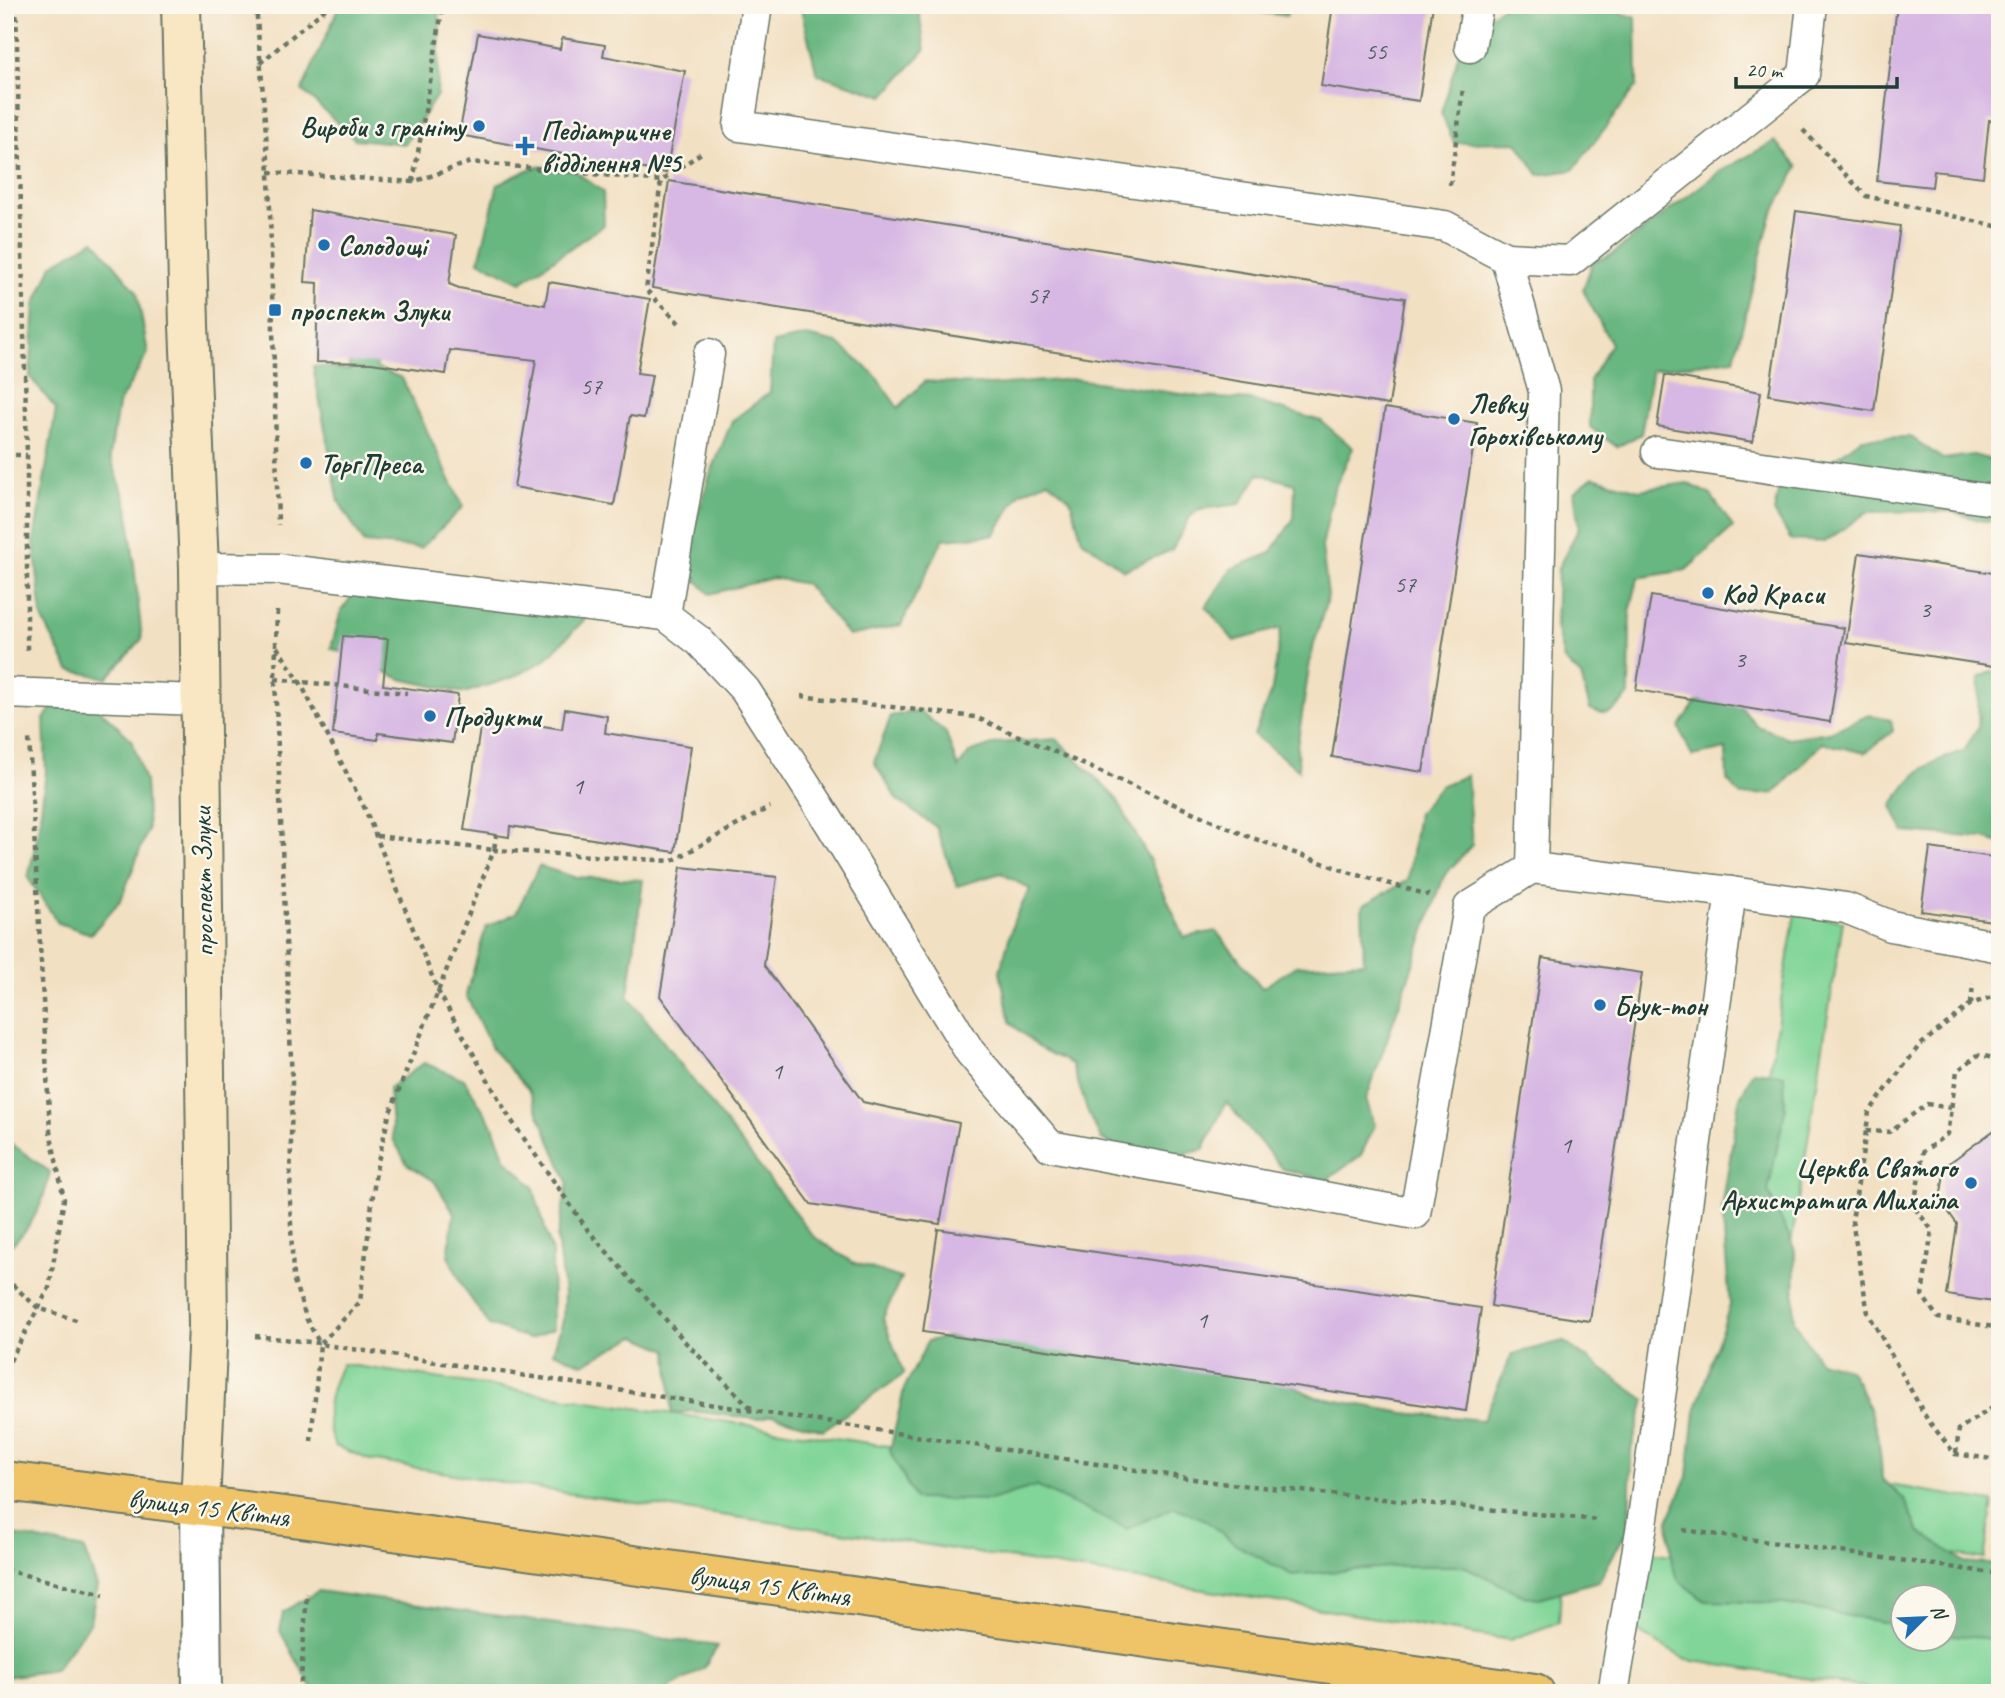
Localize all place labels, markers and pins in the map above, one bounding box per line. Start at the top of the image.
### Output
place label: Вироби з граніту [300,109,467,144]
place label: Педіатричне відділення №5 [541,113,684,180]
marker: Вироби з граніту [471,118,487,134]
marker: Педіатричне відділення №5 [515,136,535,156]
place label: Солодощі [338,228,430,263]
marker: Солодощі [316,237,332,253]
place label: проспект Злуки [289,293,452,328]
marker: проспект Злуки [267,302,283,318]
place label: Левку Горохівському [1468,386,1605,454]
marker: Левку Горохівському [1446,411,1462,427]
place label: ТоргПреса [320,446,425,481]
marker: ТоргПреса [298,455,314,471]
place label: Код Краси [1722,576,1826,611]
marker: Код Краси [1700,585,1716,601]
place label: Продукти [444,699,542,735]
marker: Продукти [422,708,438,724]
place label: Брук-тон [1614,988,1709,1023]
marker: Брук-тон [1592,997,1608,1013]
place label: Церква Святого Архистратига Михаїла [1721,1150,1960,1217]
marker: Церква Святого Архистратига Михаїла [1963,1175,1979,1191]

